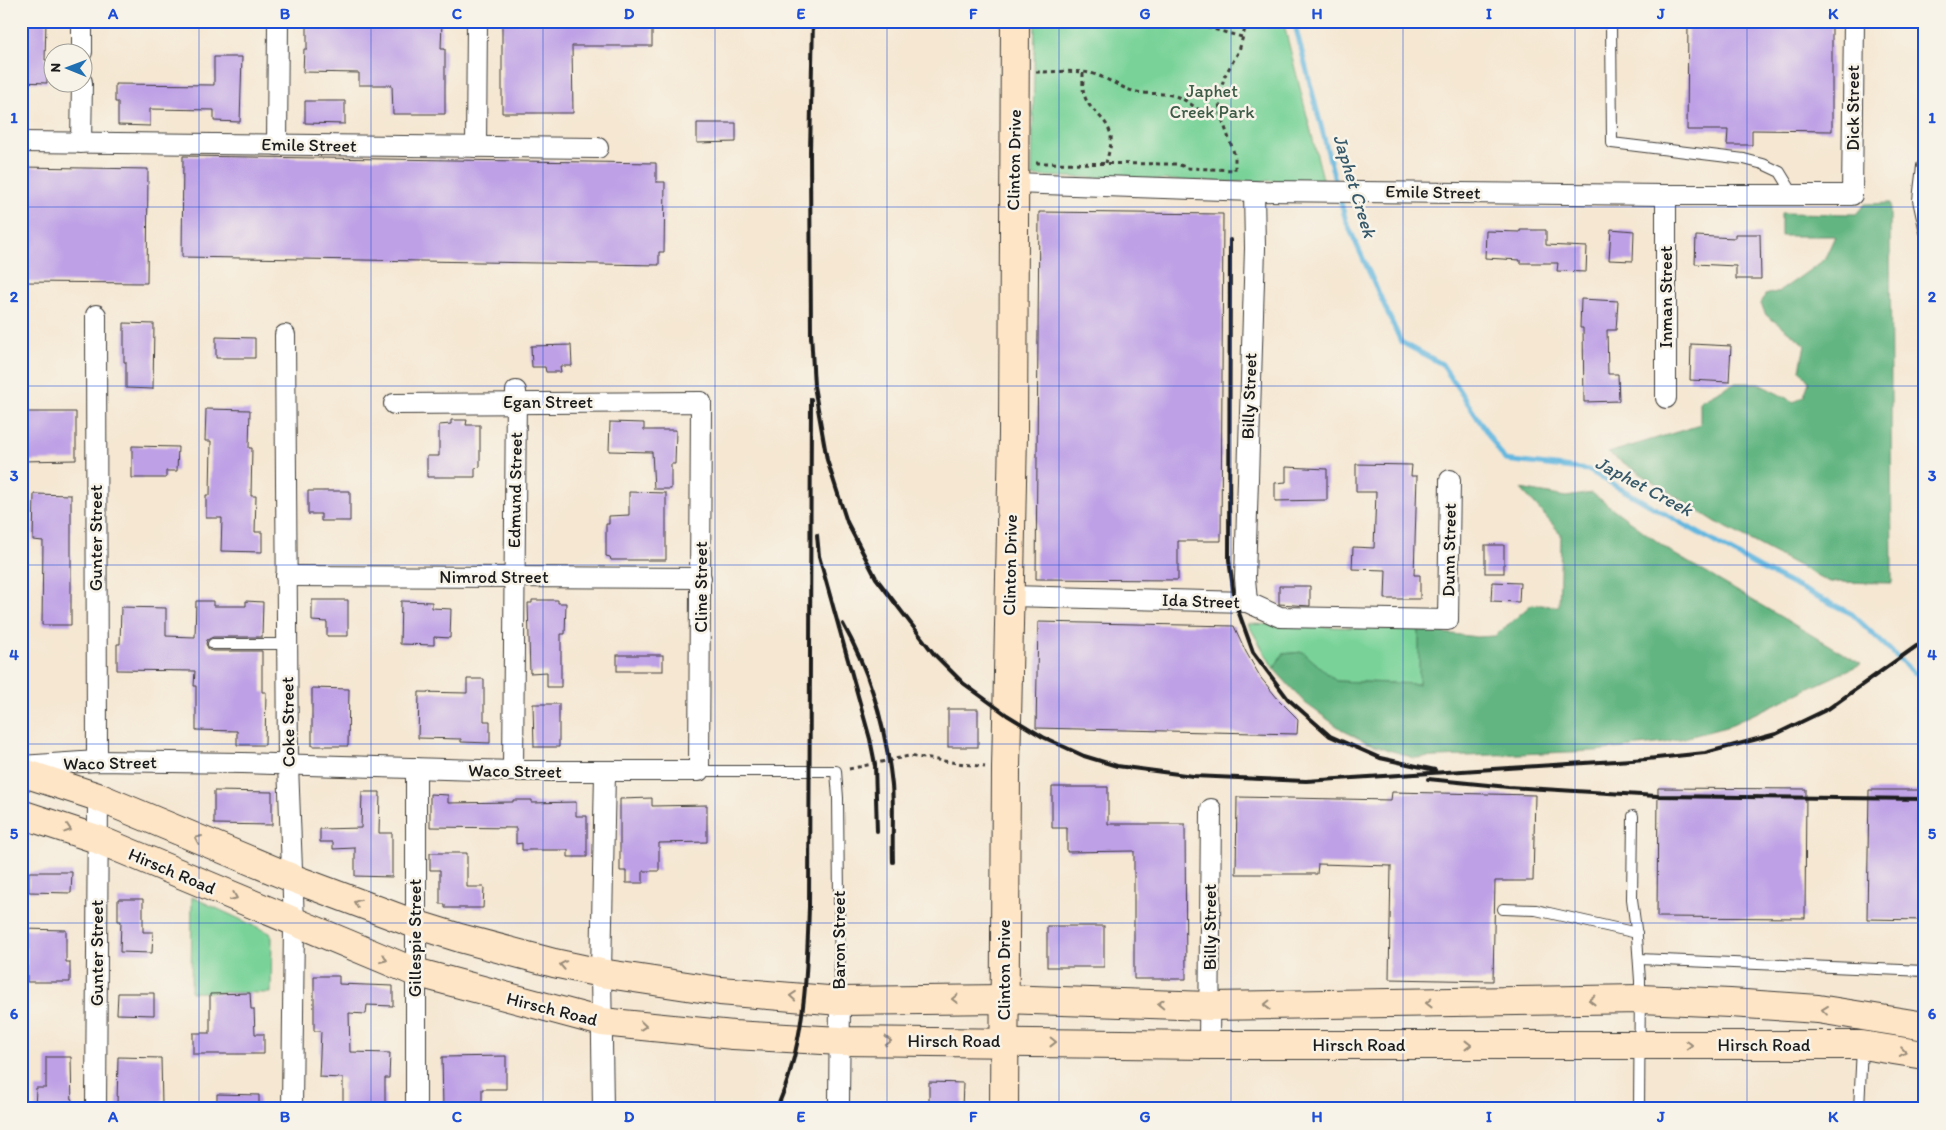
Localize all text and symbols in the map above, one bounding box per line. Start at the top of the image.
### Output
text: A [107,4,119,23]
text: B [280,4,291,23]
text: C [452,4,463,23]
text: D [624,4,635,23]
text: E [797,4,806,23]
text: F [969,4,978,23]
text: G [1139,4,1151,23]
text: H [1311,4,1323,23]
text: I [1486,4,1492,23]
text: J [1656,4,1665,23]
text: K [1828,4,1839,23]
north arrow [42,42,92,92]
text: N [47,63,64,73]
street label: Dick Street [1842,65,1864,151]
park label: Japhet Creek Park [1170,80,1255,123]
text: 1 [10,108,18,127]
text: 1 [1928,108,1936,127]
street label: Clinton Drive [1002,109,1026,211]
water label: Japhet Creek [1328,132,1382,242]
street label: Emile Street [261,133,357,157]
street label: Emile Street [1385,180,1481,204]
street label: Inman Street [1655,245,1677,348]
text: 2 [10,287,19,306]
text: 2 [1928,287,1937,306]
street label: Billy Street [1236,352,1262,440]
street label: Egan Street [503,391,593,413]
street label: Edmund Street [503,431,527,548]
water label: Japhet Creek [1592,451,1698,522]
text: 3 [10,466,19,485]
text: 3 [1928,466,1937,485]
street label: Gunter Street [85,484,107,591]
street label: Dunn Street [1437,503,1461,597]
street label: Clinton Drive [998,514,1022,616]
street label: Cline Street [690,541,712,633]
street label: Nimrod Street [439,566,549,588]
street label: Ida Street [1162,589,1241,613]
text: 4 [9,645,19,664]
text: 4 [1927,645,1937,664]
street label: Coke Street [276,676,300,768]
street label: Waco Street [63,751,157,775]
street label: Waco Street [468,759,562,783]
text: 5 [10,824,19,843]
one-way arrow [63,824,71,834]
text: 5 [1928,824,1937,843]
one-way arrow [195,835,203,845]
street label: Hirsch Road [125,843,219,899]
street label: Gillespie Street [404,878,426,997]
street label: Billy Street [1199,883,1221,970]
street label: Baron Street [828,890,850,989]
one-way arrow [229,891,238,901]
street label: Gunter Street [86,899,108,1006]
one-way arrow [353,899,362,909]
street label: Clinton Drive [993,919,1015,1021]
one-way arrow [380,953,388,963]
one-way arrow [558,961,567,971]
street label: Hirsch Road [504,987,600,1031]
one-way arrow [789,991,797,1002]
one-way arrow [951,994,958,1004]
one-way arrow [1588,995,1596,1005]
one-way arrow [1425,997,1433,1008]
one-way arrow [1156,999,1164,1010]
one-way arrow [1263,1000,1270,1010]
text: 6 [10,1004,19,1023]
text: 6 [1928,1004,1937,1023]
one-way arrow [1820,1005,1828,1016]
one-way arrow [639,1020,647,1031]
street label: Hirsch Road [908,1030,1001,1052]
street label: Hirsch Road [1313,1034,1406,1056]
street label: Hirsch Road [1718,1034,1811,1056]
one-way arrow [885,1036,893,1046]
one-way arrow [1050,1037,1057,1047]
one-way arrow [1464,1039,1472,1050]
one-way arrow [1685,1040,1693,1050]
one-way arrow [1899,1046,1908,1056]
text: A [107,1107,119,1126]
text: B [280,1107,291,1126]
text: C [452,1107,463,1126]
text: D [624,1107,635,1126]
text: E [797,1107,806,1126]
text: F [969,1107,978,1126]
text: G [1139,1107,1151,1126]
text: H [1311,1107,1323,1126]
text: I [1486,1107,1492,1126]
text: J [1656,1107,1665,1126]
text: K [1828,1107,1839,1126]

